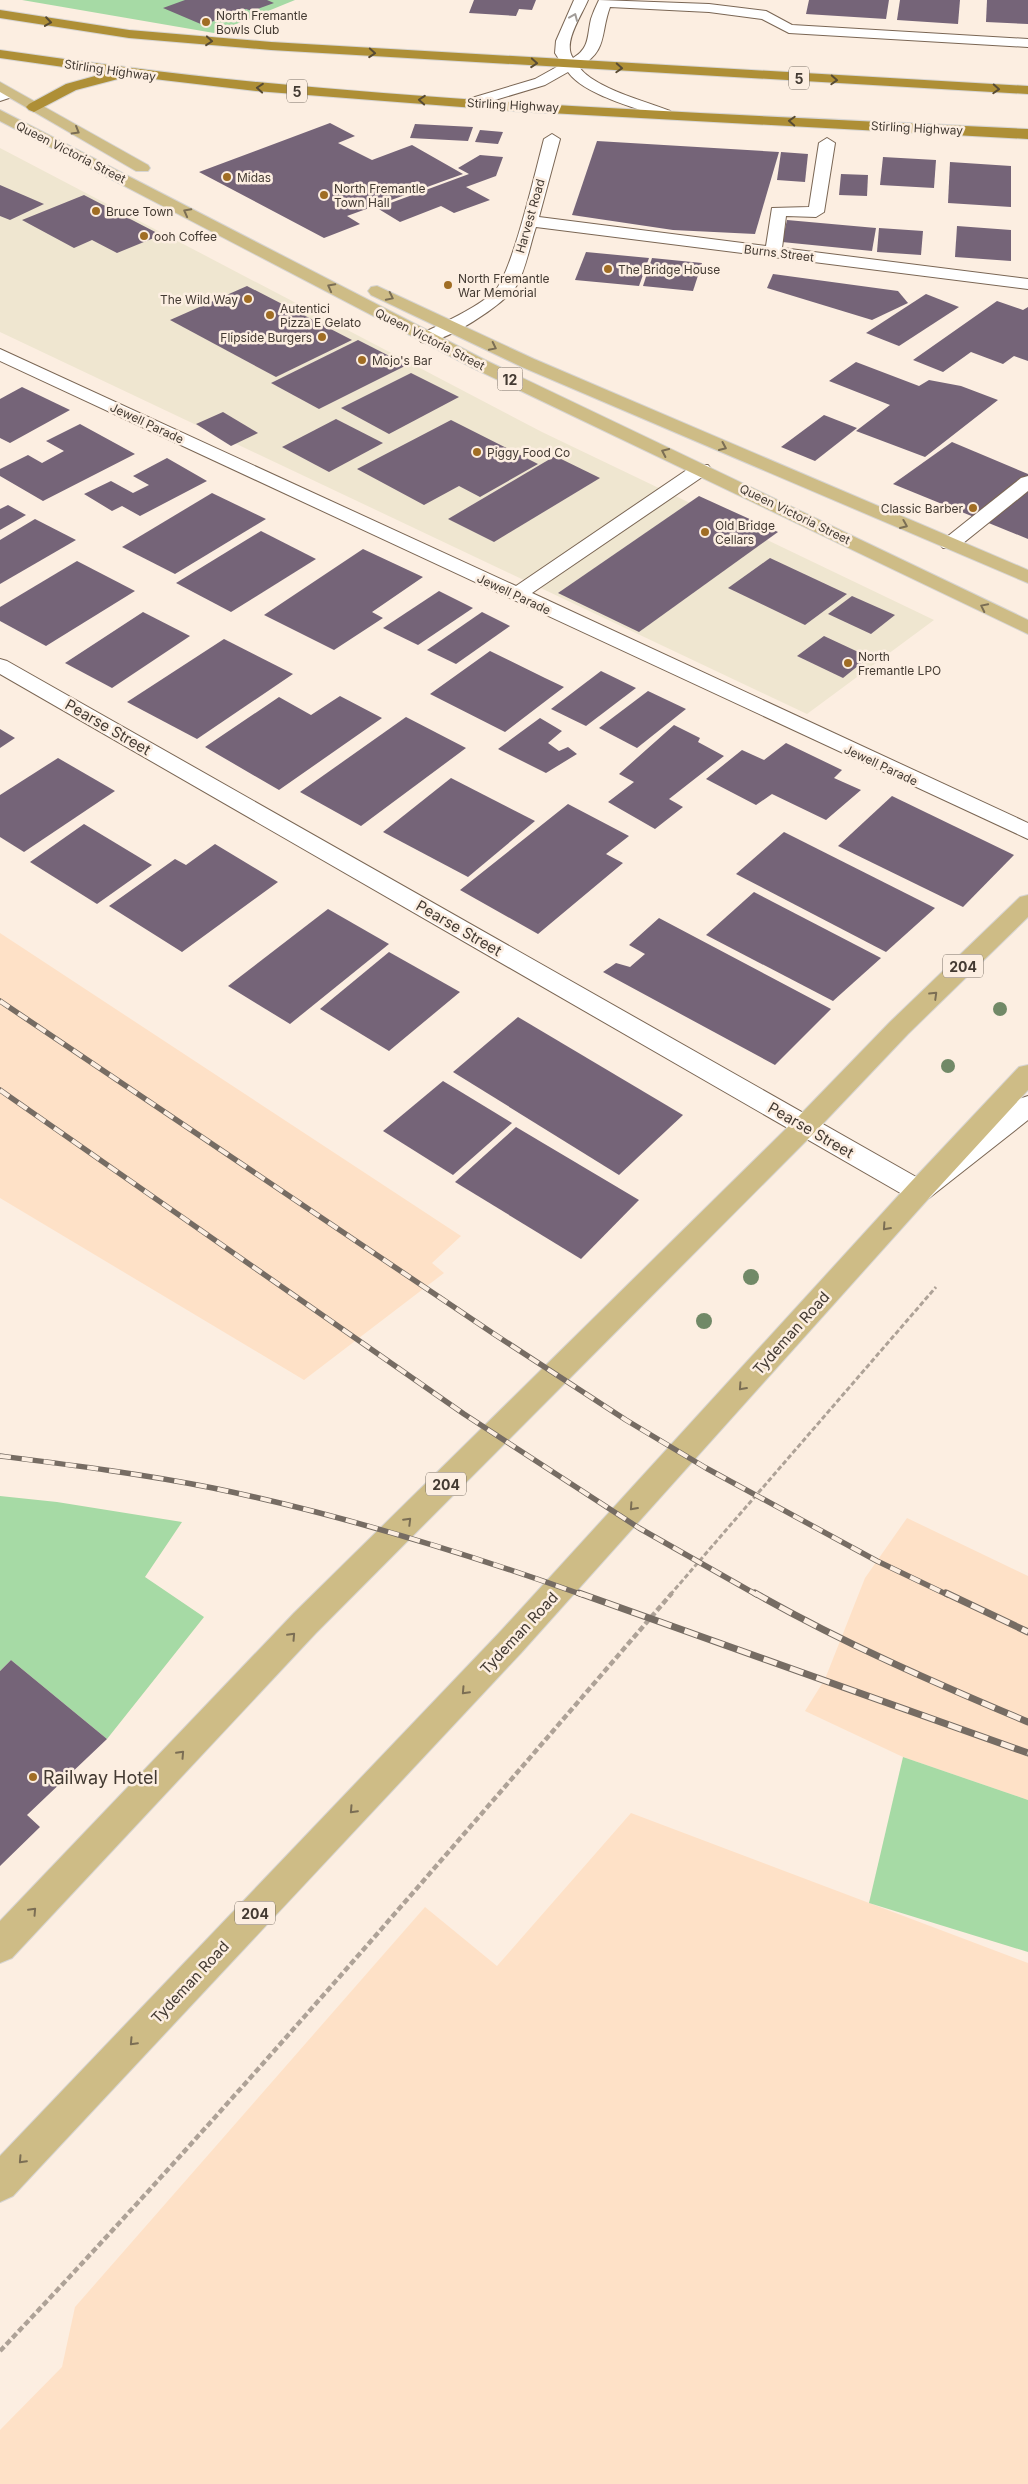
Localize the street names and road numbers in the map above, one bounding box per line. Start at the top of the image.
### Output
street label: Stirling Highway [63,56,157,84]
road number: 5 [789,66,809,90]
road number: 5 [287,80,307,102]
street label: Stirling Highway [467,95,560,115]
street label: Queen Victoria Street [14,118,129,186]
street label: Stirling Highway [871,118,964,138]
street label: Harvest Road [512,177,548,255]
street label: Burns Street [743,241,815,265]
street label: Queen Victoria Street [373,305,488,373]
road number: 12 [498,368,522,390]
street label: Jewell Parade [108,399,186,447]
street label: Queen Victoria Street [737,481,853,547]
street label: Jewell Parade [475,570,553,618]
street label: Pearse Street [62,695,154,759]
street label: Jewell Parade [842,741,920,789]
street label: Pearse Street [413,896,505,960]
road number: 204 [943,954,983,978]
street label: Pearse Street [765,1098,857,1162]
street label: Tydeman Road [749,1287,833,1379]
road number: 204 [426,1472,466,1496]
street label: Tydeman Road [476,1588,562,1678]
road number: 204 [235,1902,275,1925]
street label: Tydeman Road [147,1937,233,2027]

